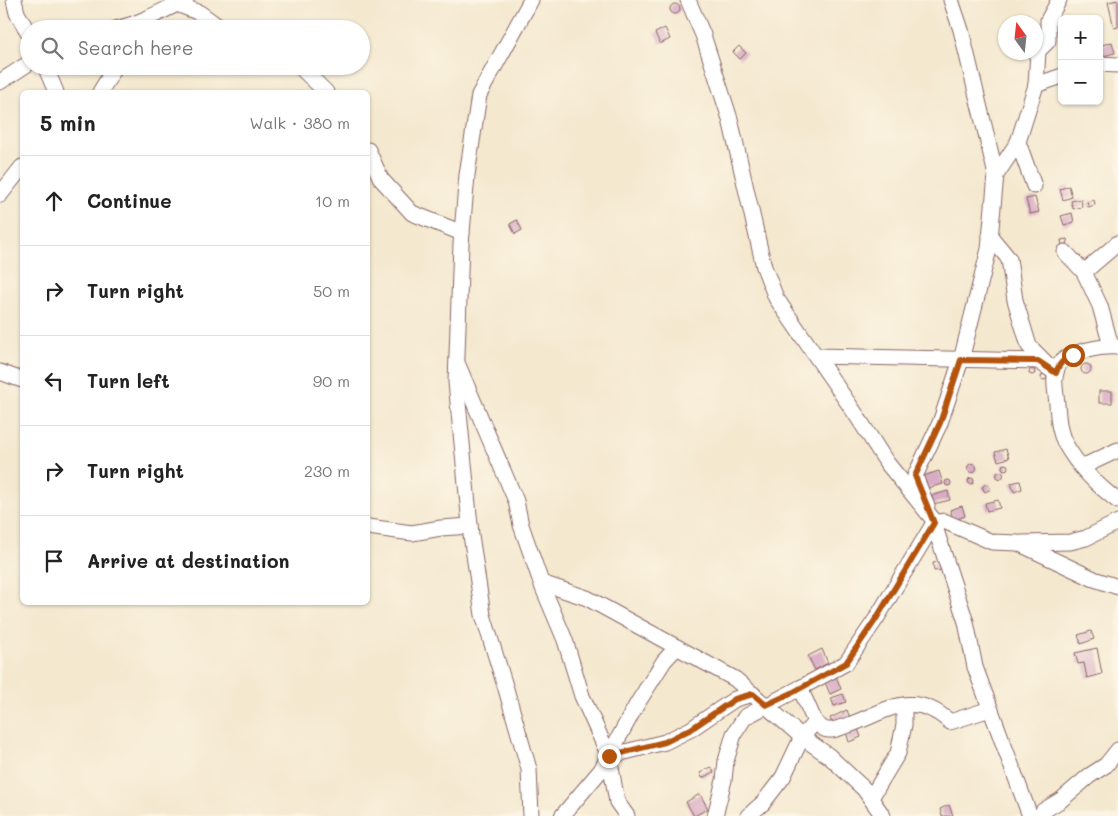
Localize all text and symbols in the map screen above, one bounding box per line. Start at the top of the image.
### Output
north arrow [998,15,1043,60]
map controls [1058,15,1103,105]
button: + [1058,15,1103,60]
search box [20,20,370,75]
icon: search [38,34,66,62]
text: Search here [78,35,194,60]
button: − [1058,60,1103,105]
text: 5 min [40,109,96,136]
text: Walk · 380 m [249,112,350,133]
icon: ahead [40,187,68,215]
text: Continue [87,188,172,213]
text: 10 m [315,190,350,211]
icon: right [40,277,68,305]
text: Turn right [87,278,184,303]
text: 50 m [313,280,350,301]
route start [1062,344,1085,367]
icon: left [40,367,68,395]
text: Turn left [87,368,170,393]
text: 90 m [313,370,350,391]
icon: right [40,457,68,485]
text: Turn right [87,458,184,483]
text: 230 m [304,460,350,481]
icon: arrive [40,547,68,575]
text: Arrive at destination [87,548,290,573]
route end [598,745,621,768]

